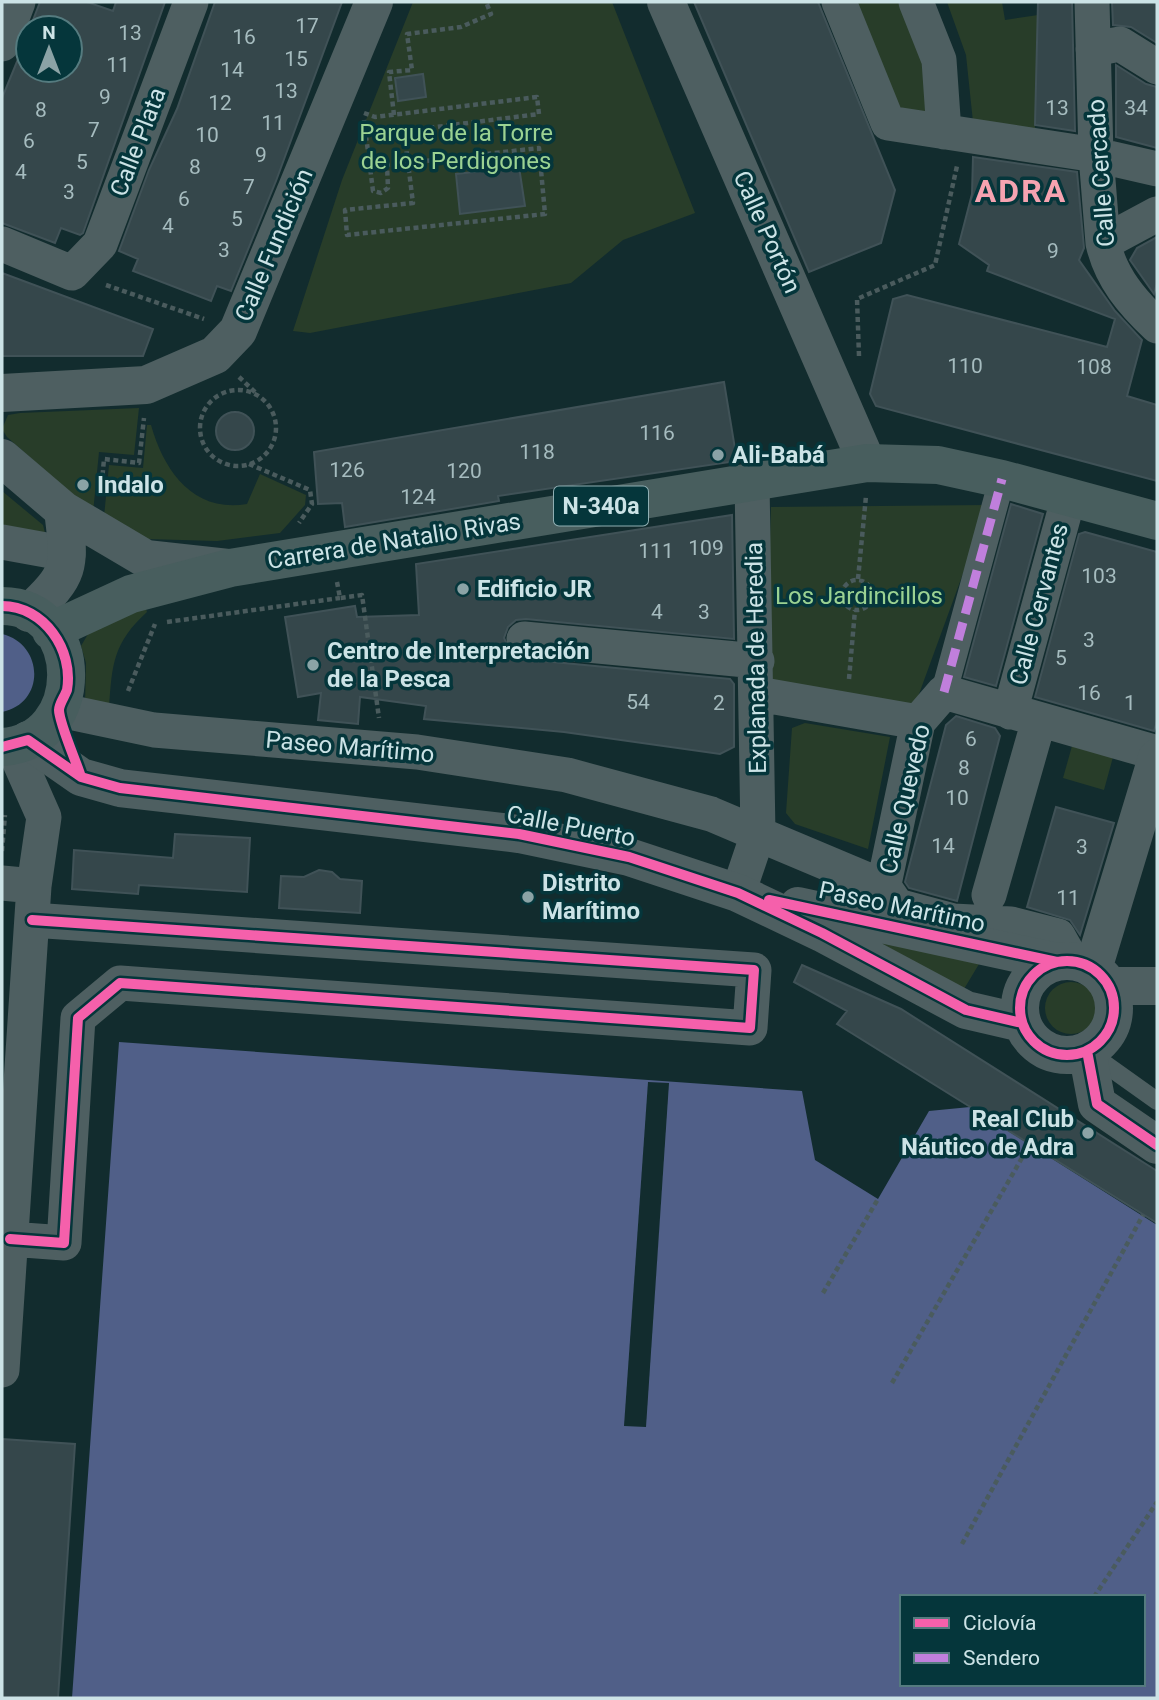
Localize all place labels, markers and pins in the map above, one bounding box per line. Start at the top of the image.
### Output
place label: Ali-Babá [732,441,825,469]
marker: Ali-Babá [710,447,726,463]
place label: Indalo [97,471,164,499]
marker: Indalo [75,477,91,493]
place label: Edificio JR [477,575,592,603]
marker: Edificio JR [455,581,471,597]
place label: Centro de Interpretación de la Pesca [327,637,590,693]
marker: Centro de Interpretación de la Pesca [305,657,321,673]
place label: Distrito Marítimo [542,869,640,925]
marker: Distrito Marítimo [520,889,536,905]
place label: Real Club Náutico de Adra [901,1105,1074,1161]
marker: Real Club Náutico de Adra [1080,1125,1096,1141]

